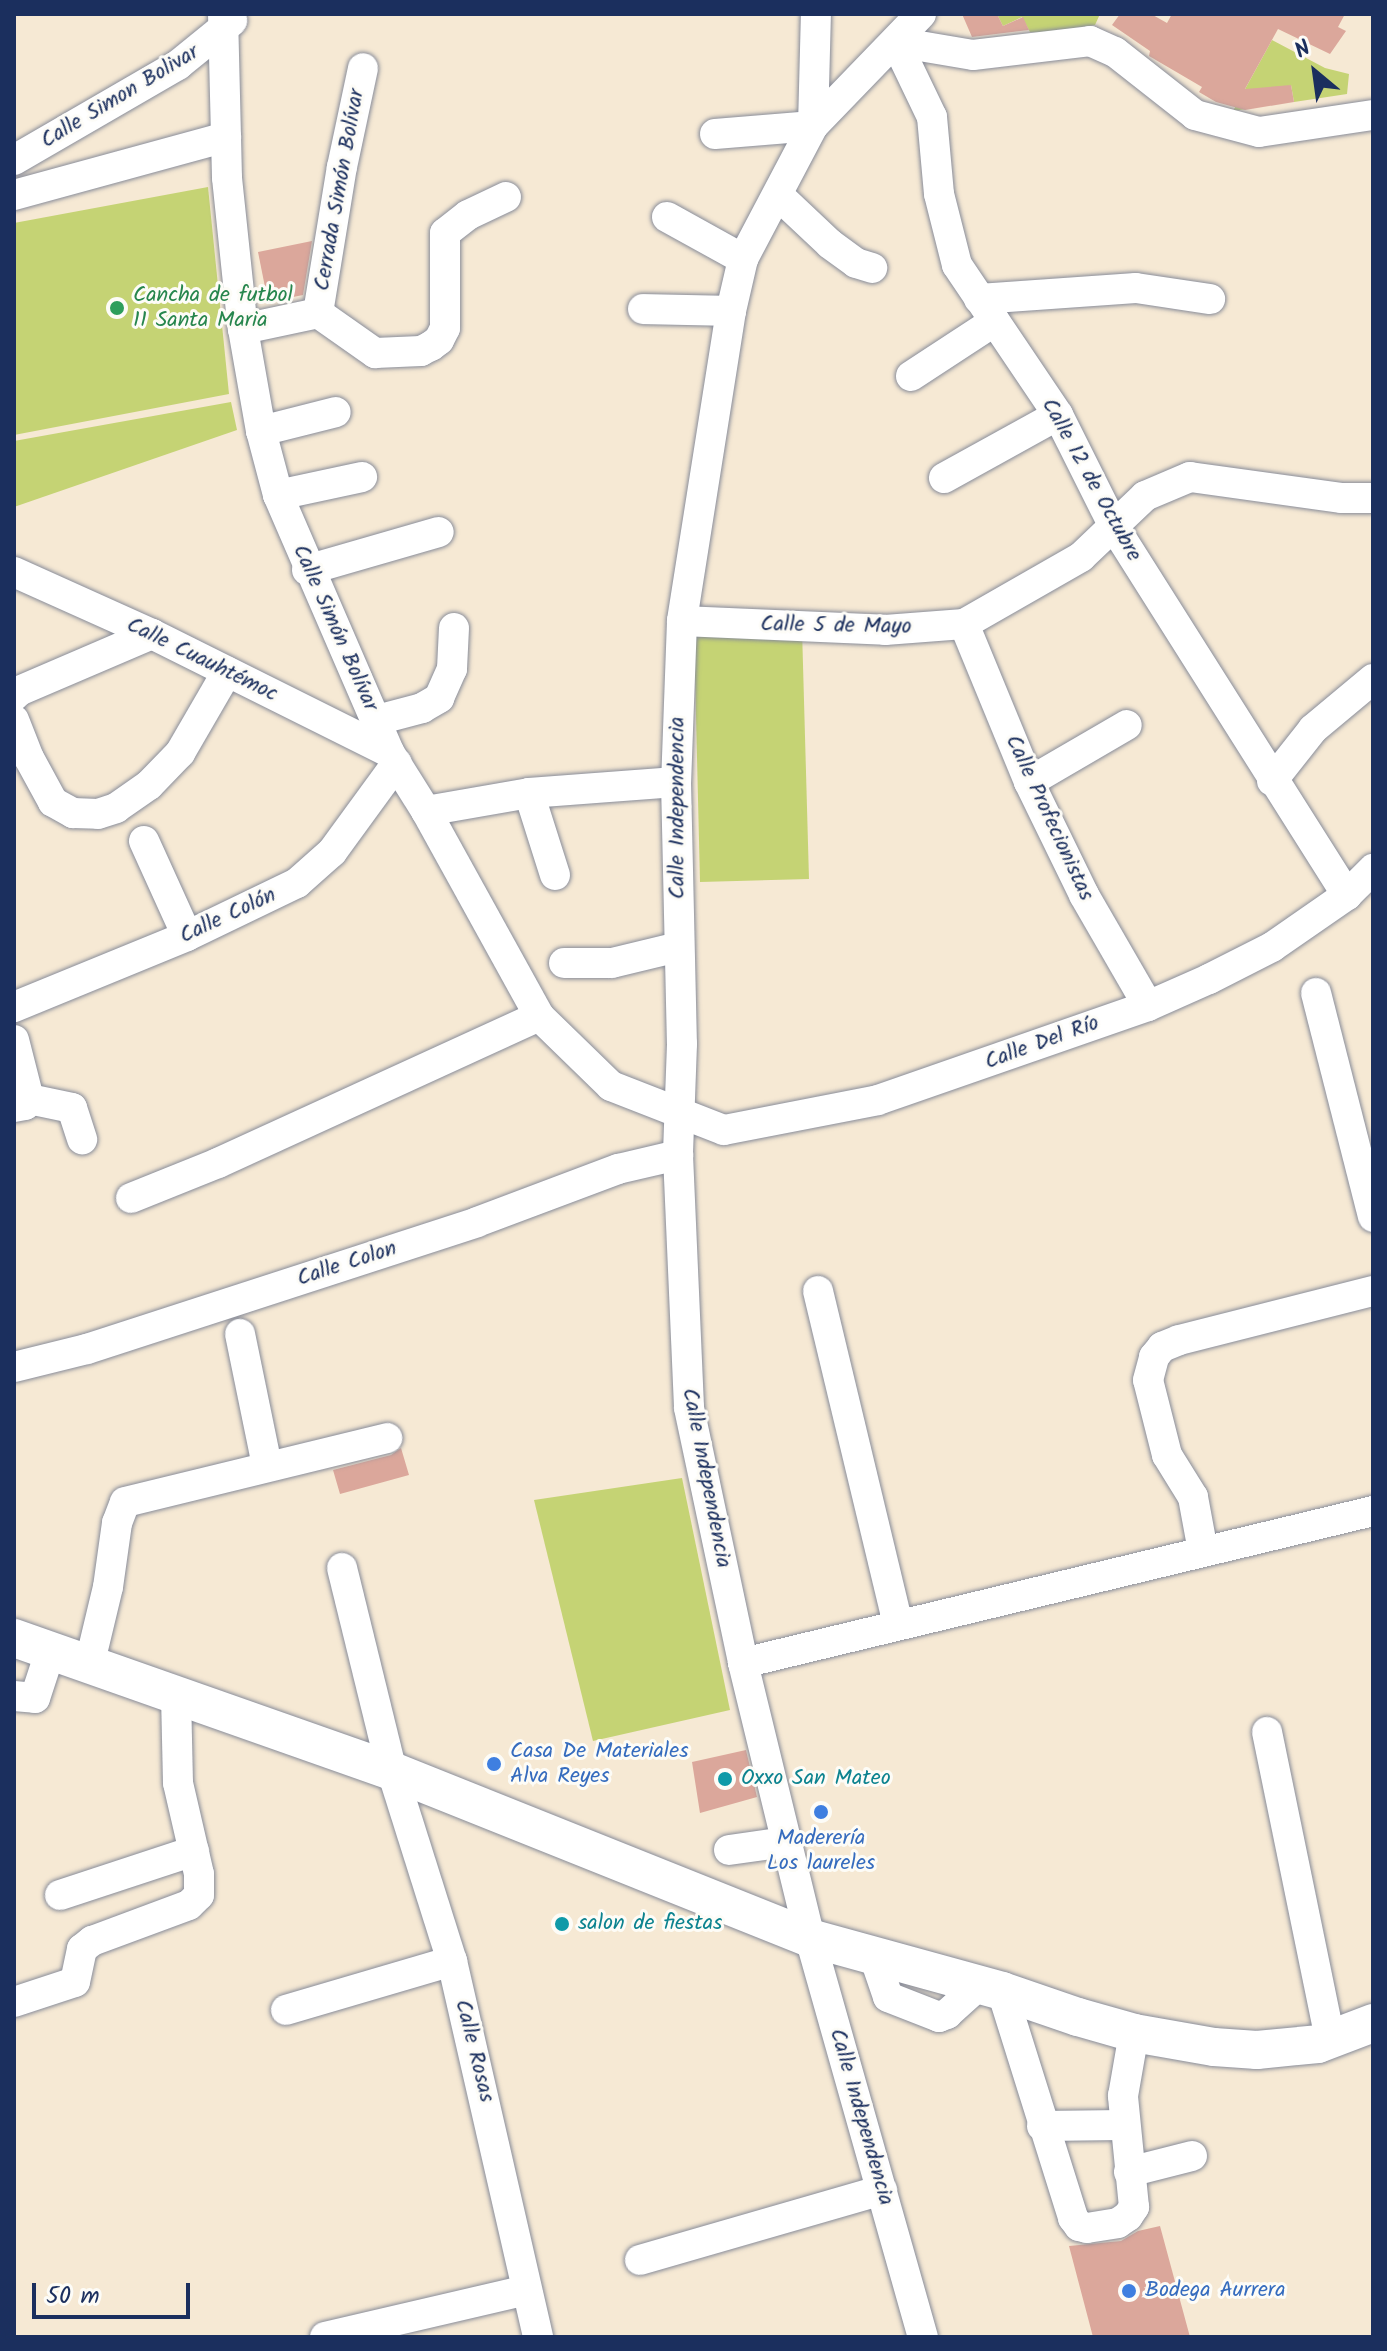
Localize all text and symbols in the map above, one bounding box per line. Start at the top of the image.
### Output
north arrow [1275,32,1355,112]
text: N [1289,32,1318,69]
street label: Calle Simon Bolivar [36,39,204,155]
street label: Cerrada Simón Bolívar [309,87,371,293]
place label: Cancha de futbol 11 Santa Maria [133,282,293,334]
marker: Cancha de futbol 11 Santa Maria [108,299,126,317]
street label: Calle 12 de Octubre [1035,394,1147,566]
street label: Calle Simón Bolívar [286,541,384,715]
street label: Calle 5 de Mayo [760,611,912,641]
street label: Calle Cuauhtémoc [122,612,282,708]
street label: Calle Independencia [665,717,691,899]
street label: Calle Profecionistas [999,731,1099,905]
street label: Calle Colón [176,882,280,950]
street label: Calle Del Río [981,1010,1103,1076]
street label: Calle Colon [294,1235,400,1293]
street label: Calle Independencia [676,1386,736,1570]
place label: Casa De Materiales Alva Reyes [510,1738,689,1790]
marker: Casa De Materiales Alva Reyes [485,1755,503,1773]
place label: Oxxo San Mateo [741,1766,891,1792]
marker: Oxxo San Mateo [716,1770,734,1788]
marker: Maderería Los laureles [812,1803,830,1821]
place label: Maderería Los laureles [767,1825,875,1876]
place label: salon de fiestas [578,1911,722,1937]
marker: salon de fiestas [553,1915,571,1933]
street label: Calle Rosas [449,1997,499,2105]
street label: Calle Independencia [823,2026,899,2208]
scale bar [36,2267,194,2317]
text: 50 m [46,2277,100,2316]
place label: Bodega Aurrera [1145,2278,1285,2304]
marker: Bodega Aurrera [1120,2282,1138,2300]

